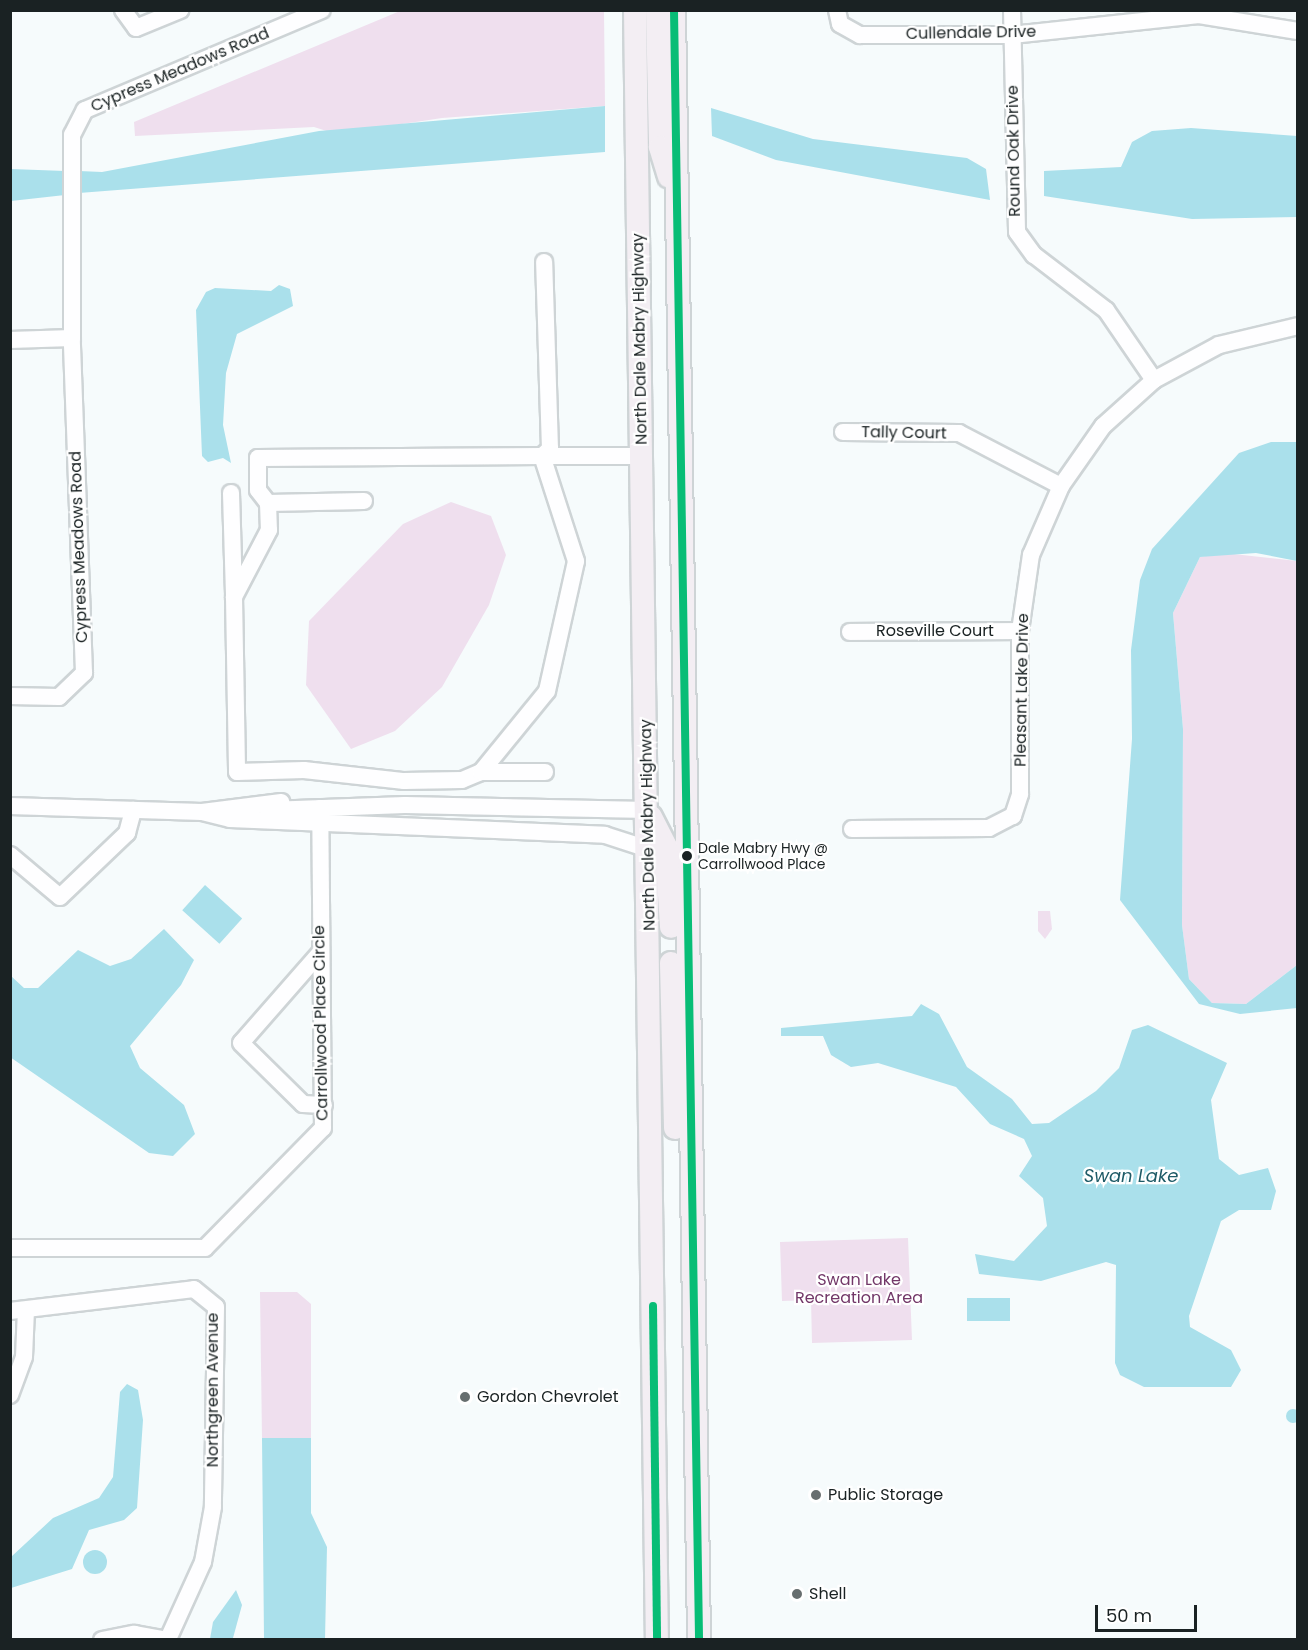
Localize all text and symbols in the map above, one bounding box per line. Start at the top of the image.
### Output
street label: Cullendale Drive [906,22,1036,44]
street label: Cypress Meadows Road [88,24,272,116]
street label: Round Oak Drive [1003,85,1025,217]
street label: North Dale Mabry Highway [629,233,651,445]
street label: Tally Court [861,423,947,443]
street label: Cypress Meadows Road [66,451,92,643]
street label: Pleasant Lake Drive [1011,613,1033,767]
street label: Roseville Court [876,621,994,641]
street label: North Dale Mabry Highway [637,719,659,931]
place label: Dale Mabry Hwy @ Carrollwood Place [698,840,828,873]
marker: Dale Mabry Hwy @ Carrollwood Place [681,850,693,862]
street label: Carrollwood Place Circle [310,925,332,1121]
water label: Swan Lake [1084,1165,1178,1187]
park label: Swan Lake Recreation Area [795,1270,923,1308]
street label: Northgreen Avenue [203,1313,223,1467]
place label: Gordon Chevrolet [477,1387,619,1407]
marker: Gordon Chevrolet [458,1390,472,1404]
place label: Public Storage [828,1485,943,1505]
marker: Public Storage [809,1488,823,1502]
place label: Shell [809,1584,846,1604]
marker: Shell [790,1587,804,1601]
scale bar [1098,1593,1200,1631]
text: 50 m [1106,1603,1152,1628]

